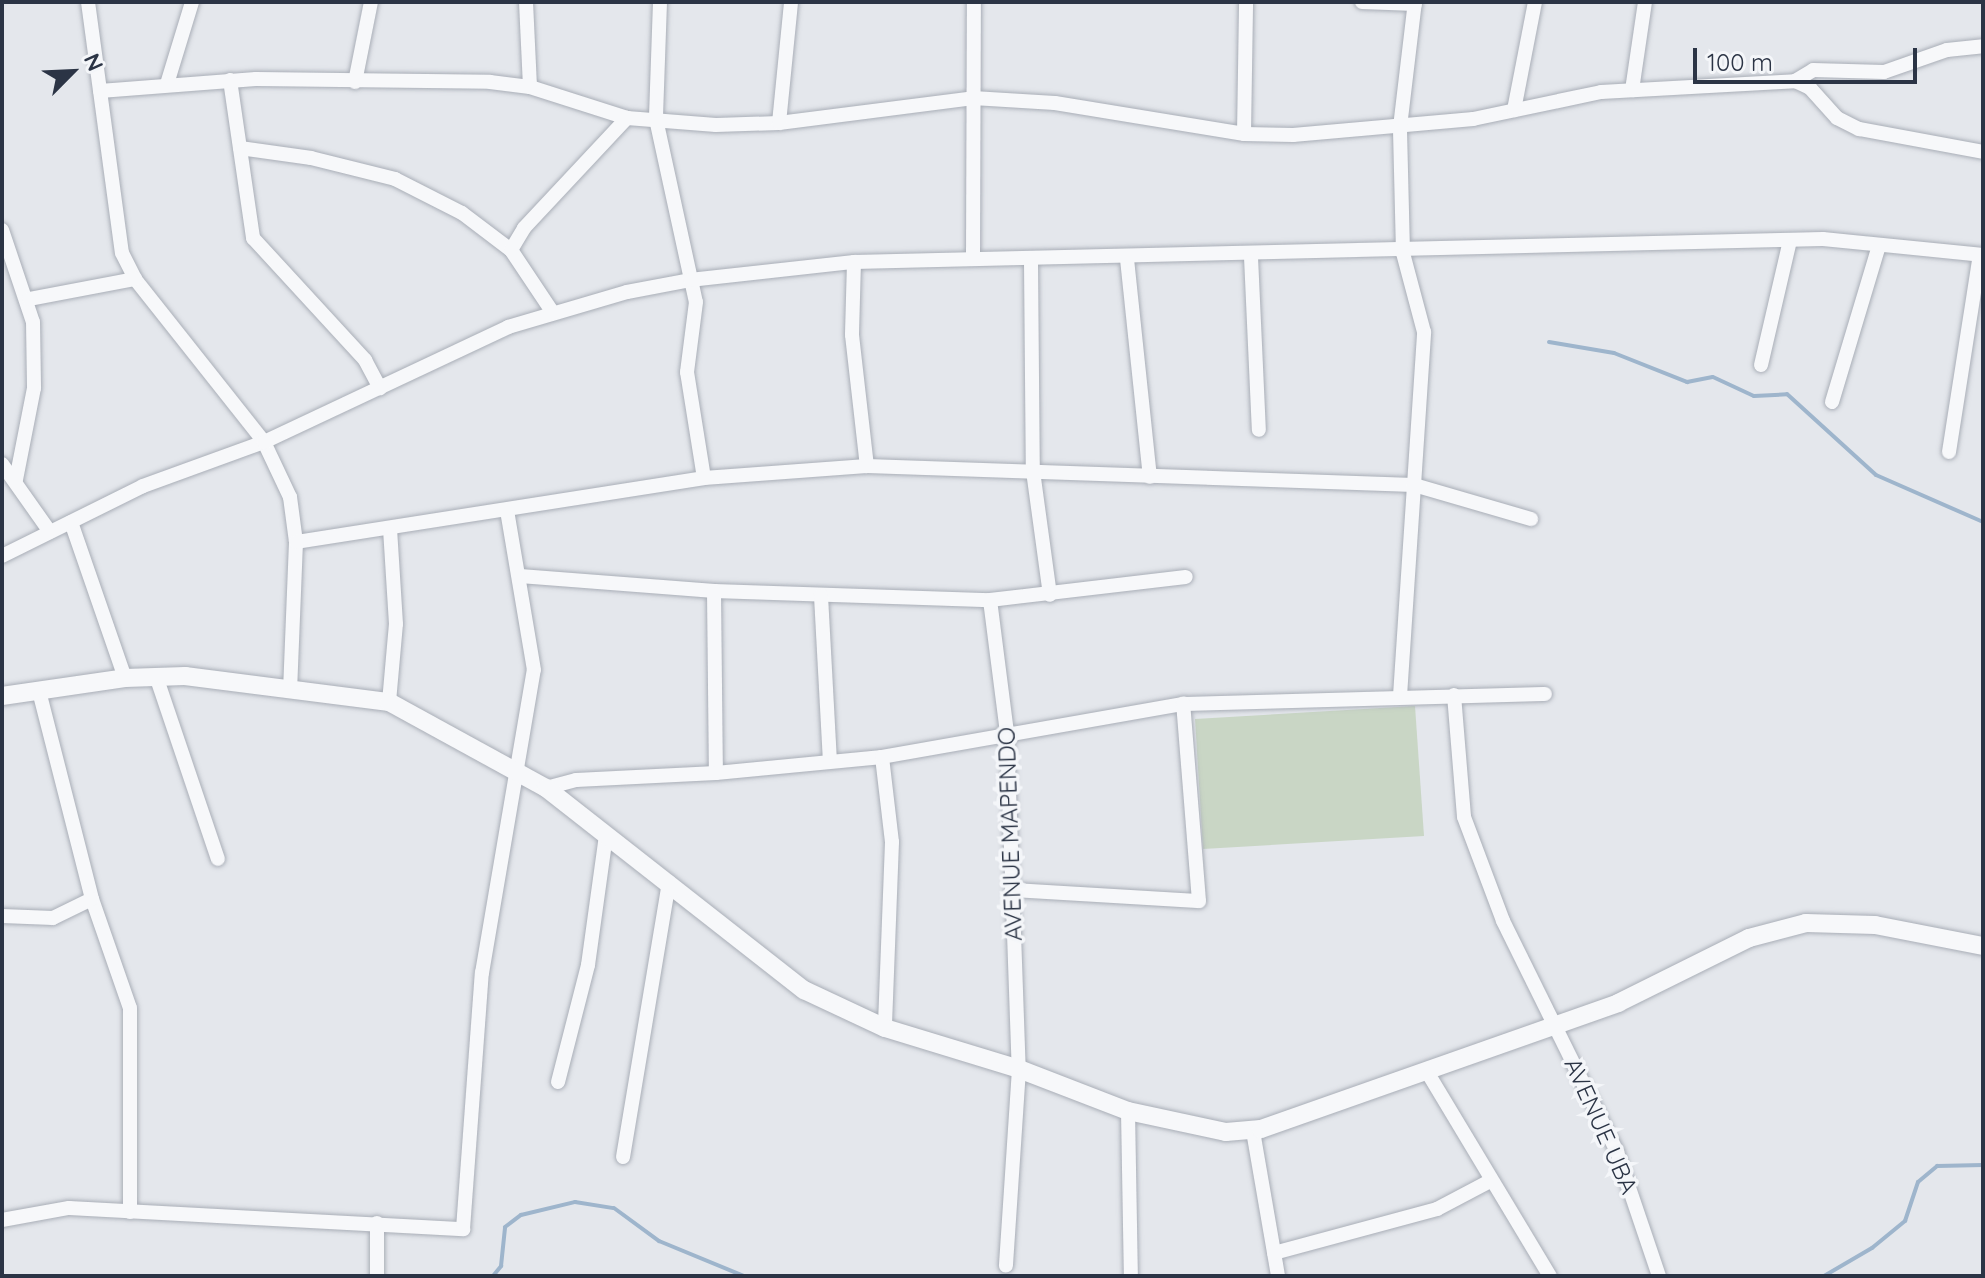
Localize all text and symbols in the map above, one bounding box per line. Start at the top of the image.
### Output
north arrow [32,32,112,112]
scale bar [1697,32,1921,82]
text: 100 m [1707,47,1773,77]
text: N [78,49,110,75]
street label: AVENUE MAPENDO [992,727,1028,941]
street label: AVENUE UBA [1558,1053,1644,1199]

